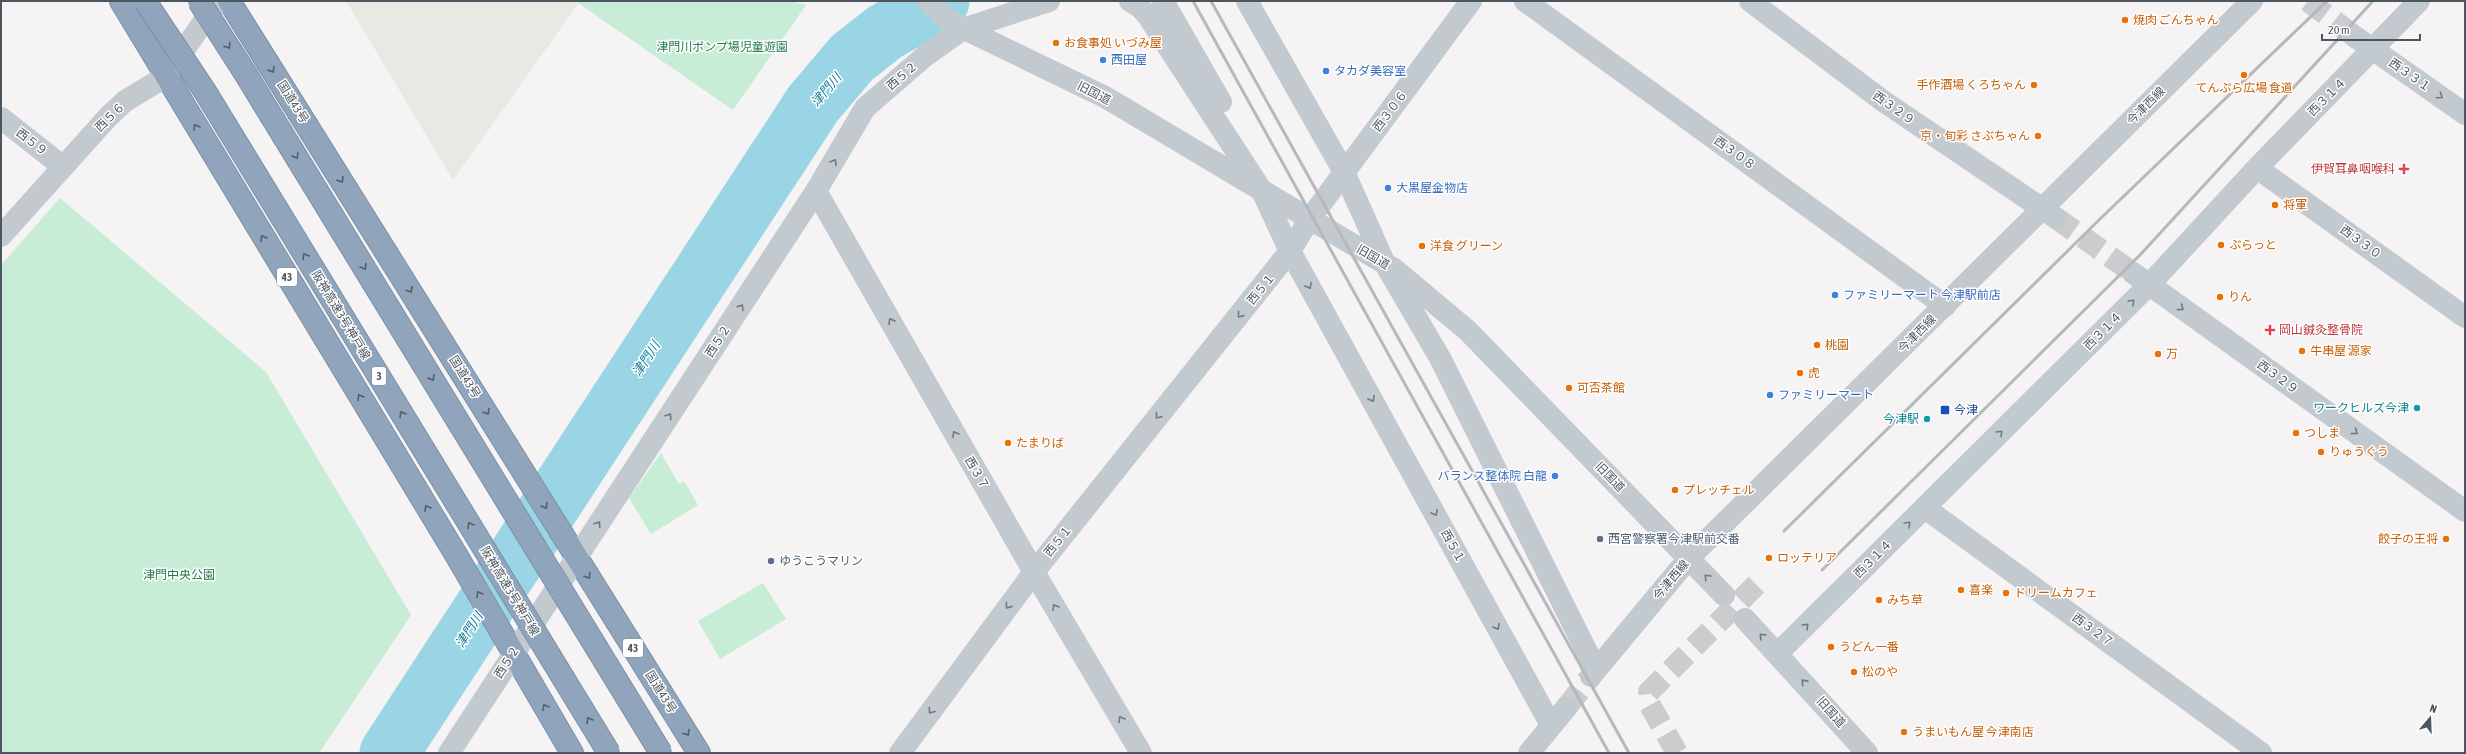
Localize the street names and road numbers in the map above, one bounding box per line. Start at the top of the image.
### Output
street label: 西３３１ [2386,55,2434,95]
street label: 西５２ [884,59,920,93]
street label: 西３１４ [2305,75,2349,119]
street label: 国道43号 [275,78,311,126]
street label: 旧国道 [1075,79,1113,107]
street label: 今津西線 [2124,84,2168,128]
street label: 西３０６ [1370,88,1410,134]
street label: 西３２９ [1870,88,1918,128]
street label: 西５６ [92,99,128,135]
street label: 西５９ [14,125,50,159]
street label: 西３０８ [1711,133,1759,173]
street label: 西３３０ [2337,222,2385,262]
street label: 旧国道 [1354,242,1392,272]
road number: 43 [277,268,297,286]
street label: 阪神高速3号神戸線 [309,268,373,362]
street label: 西５１ [1244,271,1278,307]
street label: 西３１４ [2081,309,2125,353]
street label: 今津西線 [1895,312,1939,356]
street label: 西５２ [702,322,734,360]
street label: 国道43号 [447,353,483,401]
street label: 西３２９ [2254,357,2302,397]
road number: 3 [372,367,386,385]
street label: 西３７ [962,454,992,492]
street label: 旧国道 [1592,459,1628,495]
street label: 西５１ [1041,523,1075,559]
street label: 西５１ [1438,527,1468,565]
street label: 西３１４ [1851,537,1895,581]
street label: 阪神高速3号神戸線 [478,544,542,638]
street label: 今津西線 [1650,557,1692,603]
street label: 西３２７ [2069,610,2117,650]
road number: 43 [623,639,643,657]
street label: 西５２ [491,643,523,681]
street label: 国道43号 [643,668,679,716]
street label: 旧国道 [1814,694,1848,730]

